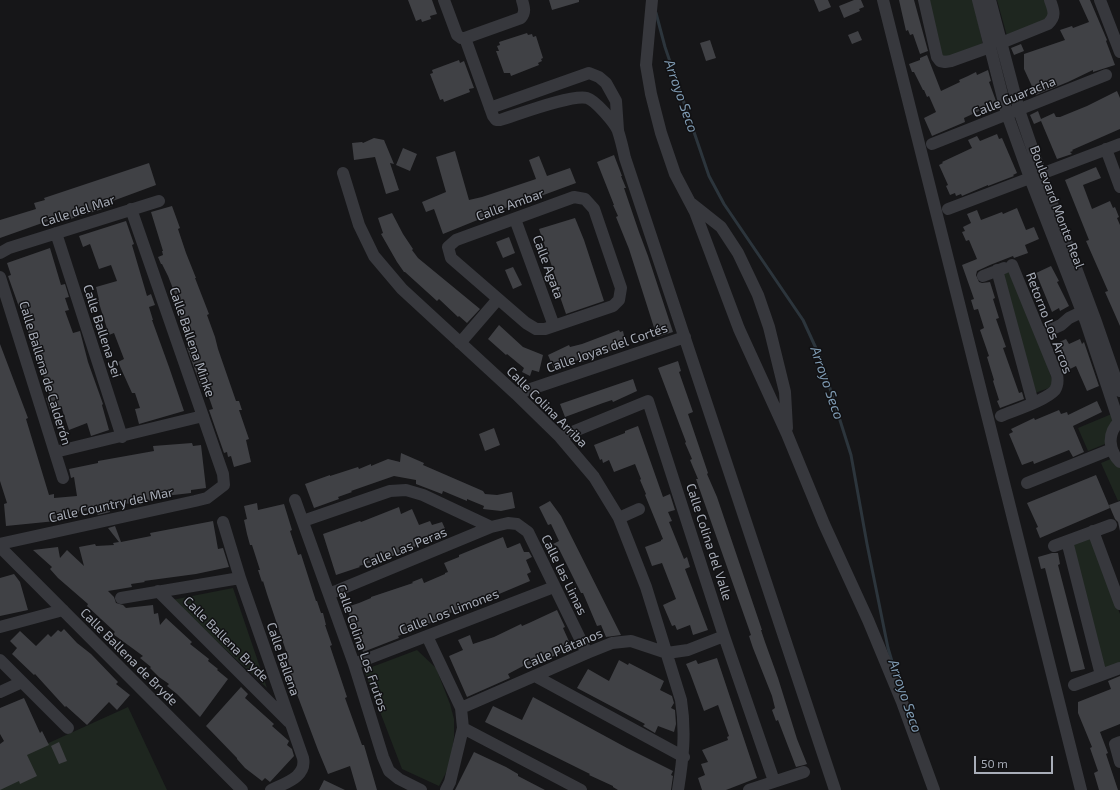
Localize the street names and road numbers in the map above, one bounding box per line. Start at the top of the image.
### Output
street label: Calle Guaracha [970,73,1058,121]
street label: Boulevard Monte Real [1026,143,1088,271]
street label: Calle Ambar [474,185,546,225]
street label: Calle del Mar [39,192,117,230]
street label: Calle Agata [529,233,567,301]
street label: Retorno Los Arcos [1023,270,1075,376]
street label: Calle Ballena Sei [80,282,124,380]
street label: Calle Ballena Minke [166,285,218,399]
street label: Calle Ballena de Calderón [16,299,74,447]
street label: Calle Joyas del Cortés [544,320,670,376]
street label: Calle Colina Arriba [503,363,591,451]
street label: Calle Colina del Valle [683,481,735,603]
street label: Calle Country del Mar [47,484,175,526]
street label: Calle Las Peras [361,524,449,572]
street label: Calle las Limas [538,532,590,618]
street label: Calle Colina Los Frutos [333,582,391,714]
street label: Calle Los Limones [397,586,501,638]
street label: Calle Ballena Bryde [180,593,272,685]
street label: Calle Ballena de Bryde [77,605,181,709]
street label: Calle Ballena [263,620,303,698]
street label: Calle Plátanos [521,625,605,673]

